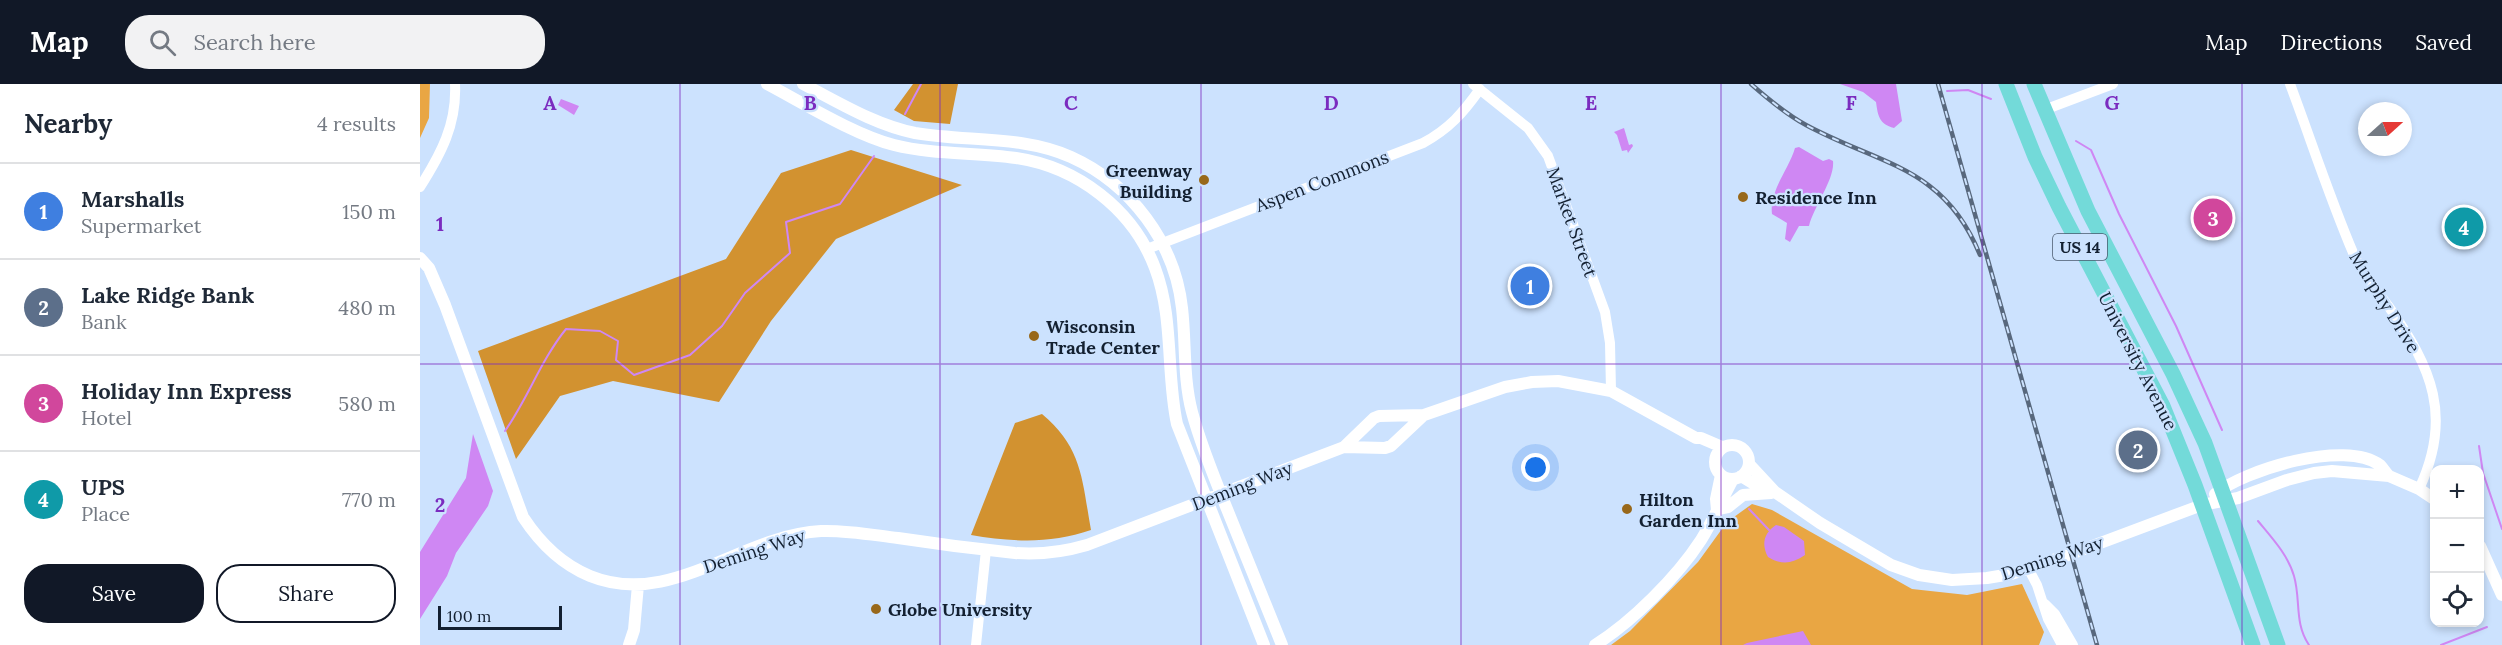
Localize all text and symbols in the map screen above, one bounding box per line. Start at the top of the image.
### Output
search box [125,15,545,69]
text: Map [30,24,89,60]
icon: search [146,26,179,59]
text: Search here [194,28,316,56]
text: Map [2205,29,2248,56]
text: Directions [2281,29,2382,56]
text: Saved [2415,29,2472,56]
text: A [543,90,557,115]
text: B [803,90,817,115]
text: C [1064,90,1078,115]
text: D [1323,90,1339,115]
text: E [1585,90,1597,115]
text: F [1845,90,1857,115]
text: G [2104,90,2120,115]
north arrow [2358,102,2412,156]
text: Nearby [24,107,112,140]
text: 4 results [317,111,396,136]
street label: Aspen Commons [1251,145,1392,217]
place label: Greenway Building [1106,159,1193,203]
street label: Market Street [1541,164,1603,280]
marker: Greenway Building [1197,173,1211,187]
text: Marshalls [81,185,184,213]
place label: Residence Inn [1755,186,1877,209]
marker: Residence Inn [1736,190,1750,204]
pin: 3 [2194,196,2232,240]
text: 1 [39,199,48,224]
text: 150 m [342,199,396,224]
pin: 4 [2444,204,2484,250]
text: 1 [436,211,444,236]
text: Supermarket [81,213,201,238]
road number: US 14 [2053,234,2107,260]
street label: Murphy Drive [2345,247,2426,357]
pin: 1 [1510,264,1550,308]
text: Lake Ridge Bank [81,281,254,309]
street label: University Avenue [2093,288,2183,434]
text: 2 [38,295,49,320]
text: 480 m [338,295,396,320]
text: Bank [81,309,127,334]
place label: Wisconsin Trade Center [1046,315,1160,359]
marker: Wisconsin Trade Center [1027,329,1041,343]
text: Holiday Inn Express [81,377,292,405]
text: 3 [38,391,49,416]
text: 580 m [338,391,396,416]
text: Hotel [81,405,132,430]
pin: 2 [2118,428,2158,472]
your location [1521,453,1550,482]
street label: Deming Way [1189,456,1296,516]
map controls [2430,465,2484,627]
button: + [2430,465,2484,519]
text: UPS [81,473,125,501]
text: 4 [38,487,49,512]
text: 770 m [342,487,396,512]
place label: Hilton Garden Inn [1639,488,1737,532]
text: 2 [435,492,445,517]
text: Place [81,501,130,526]
marker: Hilton Garden Inn [1620,502,1634,516]
button: − [2430,519,2484,573]
street label: Deming Way [700,524,808,578]
street label: Deming Way [1998,531,2106,585]
button: Save [24,564,204,623]
button: Share [216,564,396,623]
button: locate [2430,573,2484,627]
place label: Globe University [888,598,1032,621]
marker: Globe University [869,602,883,616]
scale bar [438,603,562,630]
text: 100 m [447,606,491,626]

